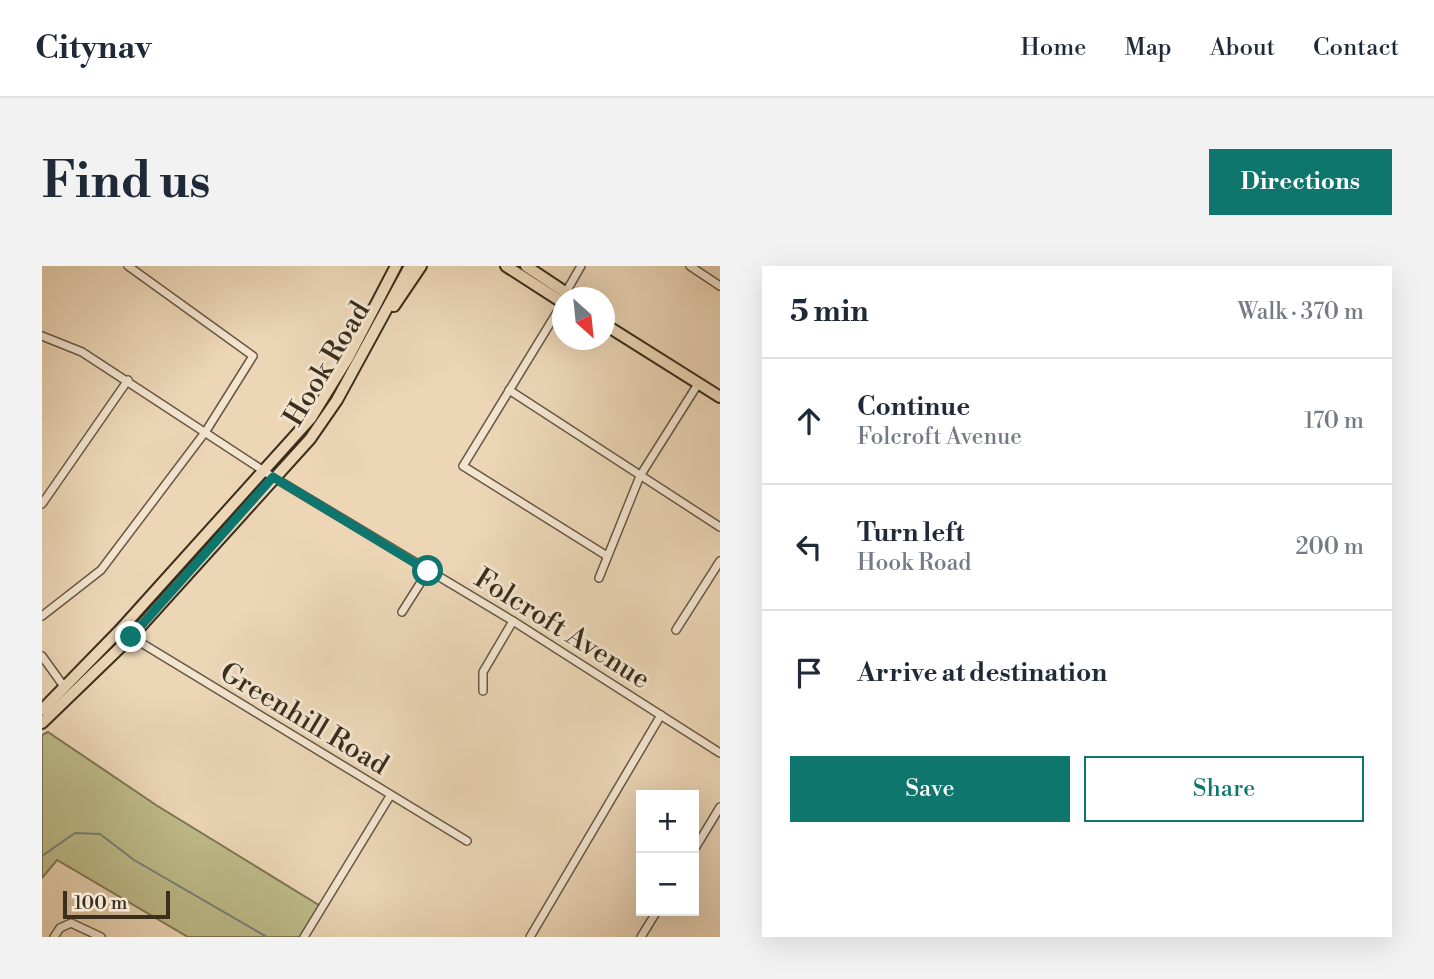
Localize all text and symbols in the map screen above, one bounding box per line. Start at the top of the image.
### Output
text: Citynav [35,28,152,69]
text: Home [1021,33,1086,63]
text: Map [1124,33,1172,63]
text: About [1210,33,1275,63]
text: Contact [1313,33,1399,63]
button: Directions [1209,149,1392,215]
text: Find us [42,152,211,213]
north arrow [552,287,615,350]
text: 5 min [790,293,869,331]
street label: Hook Road [276,295,378,433]
text: Walk · 370 m [1237,298,1364,326]
text: Continue [857,391,970,423]
icon: ahead [790,402,828,440]
text: 170 m [1304,407,1364,435]
text: Folcroft Avenue [857,423,1022,451]
text: Turn left [857,517,965,549]
icon: left [790,528,828,566]
text: 200 m [1296,533,1364,561]
text: Hook Road [857,549,971,577]
route start [412,555,443,586]
street label: Folcroft Avenue [468,561,656,697]
route end [115,621,146,652]
icon: arrive [790,654,828,692]
street label: Greenhill Road [213,655,395,783]
text: Arrive at destination [857,657,1107,689]
button: Save [790,756,1070,822]
button: Share [1084,756,1364,822]
map controls [636,790,699,916]
button: + [636,790,699,853]
button: − [636,853,699,916]
scale bar [63,888,170,920]
text: 100 m [74,891,127,915]

